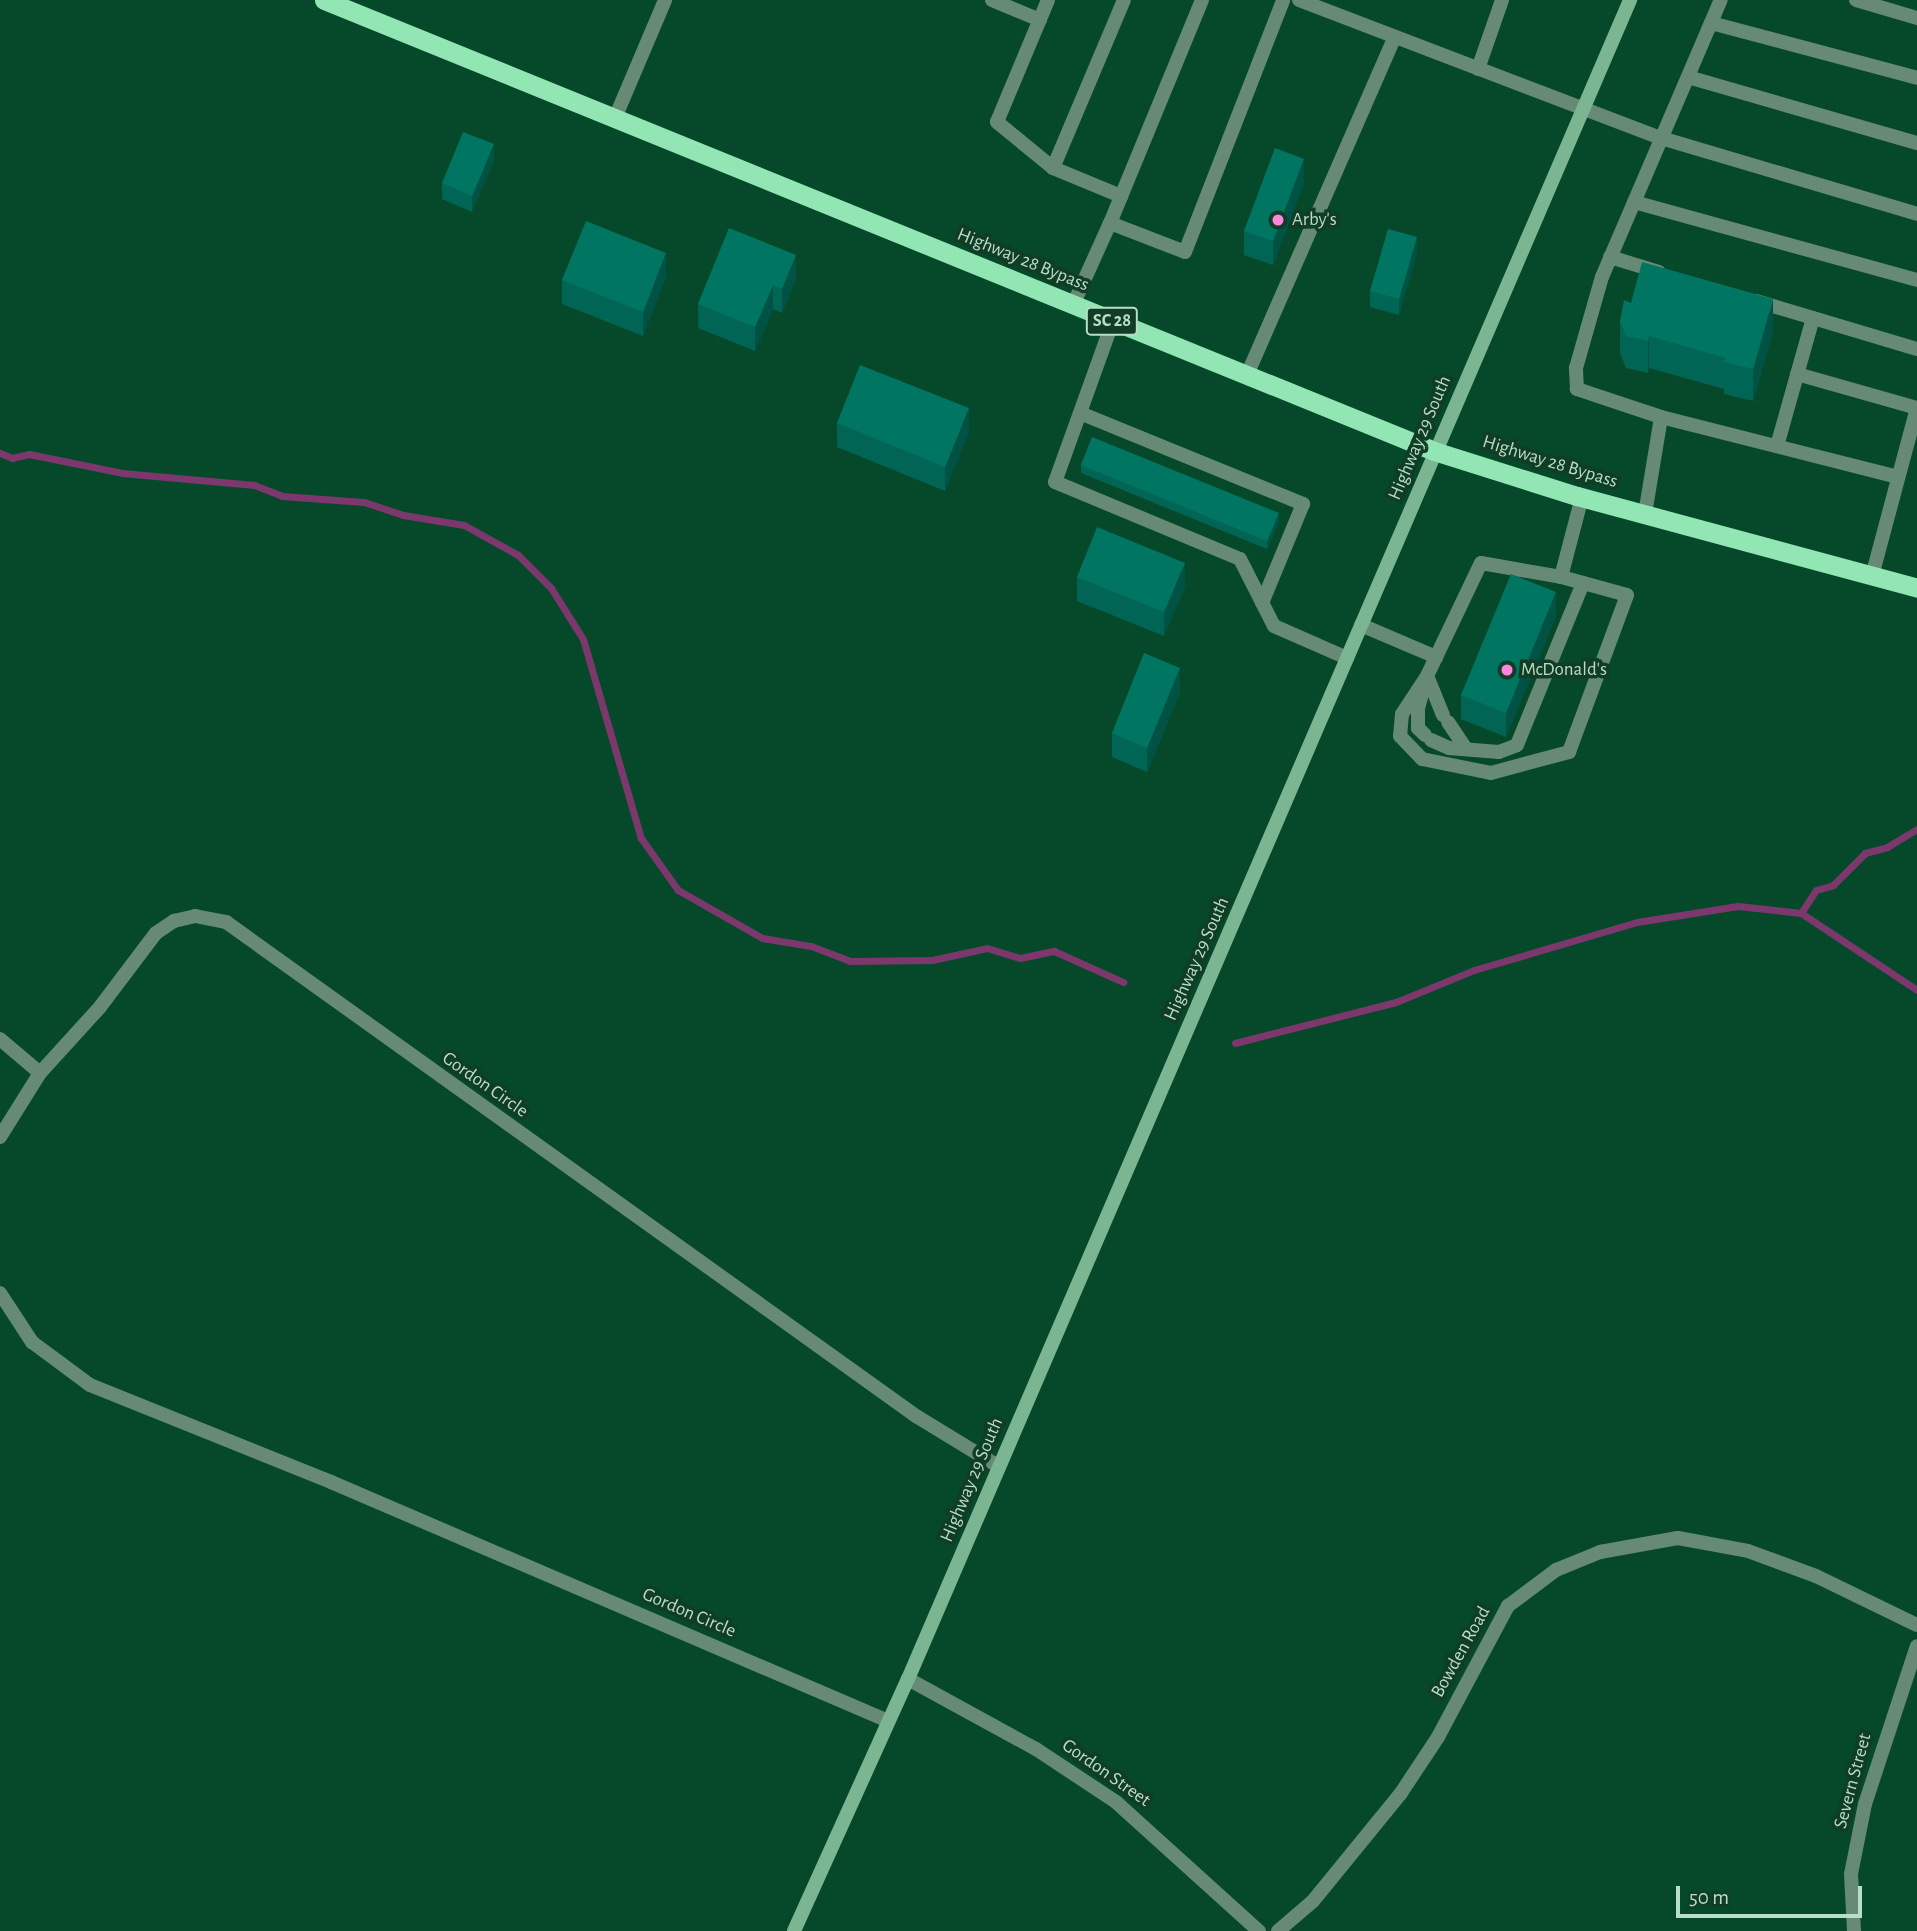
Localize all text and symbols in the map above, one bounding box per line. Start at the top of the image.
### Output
place label: Arby's [1292,209,1337,231]
marker: Arby's [1270,212,1286,228]
street label: Highway 28 Bypass [954,223,1092,297]
road number: SC 28 [1086,306,1138,335]
street label: Highway 29 South [1384,372,1456,504]
street label: Highway 28 Bypass [1480,431,1620,493]
place label: McDonald's [1521,659,1607,681]
marker: McDonald's [1499,662,1515,678]
street label: Highway 29 South [1160,894,1234,1024]
street label: Gordon Circle [438,1047,532,1123]
street label: Highway 29 South [936,1414,1008,1546]
street label: Gordon Circle [639,1583,739,1643]
street label: Bowden Road [1427,1602,1495,1702]
street label: Severn Street [1829,1731,1877,1831]
street label: Gordon Street [1057,1734,1155,1812]
scale bar [1679,1871,1864,1915]
text: 50 m [1689,1887,1729,1908]

